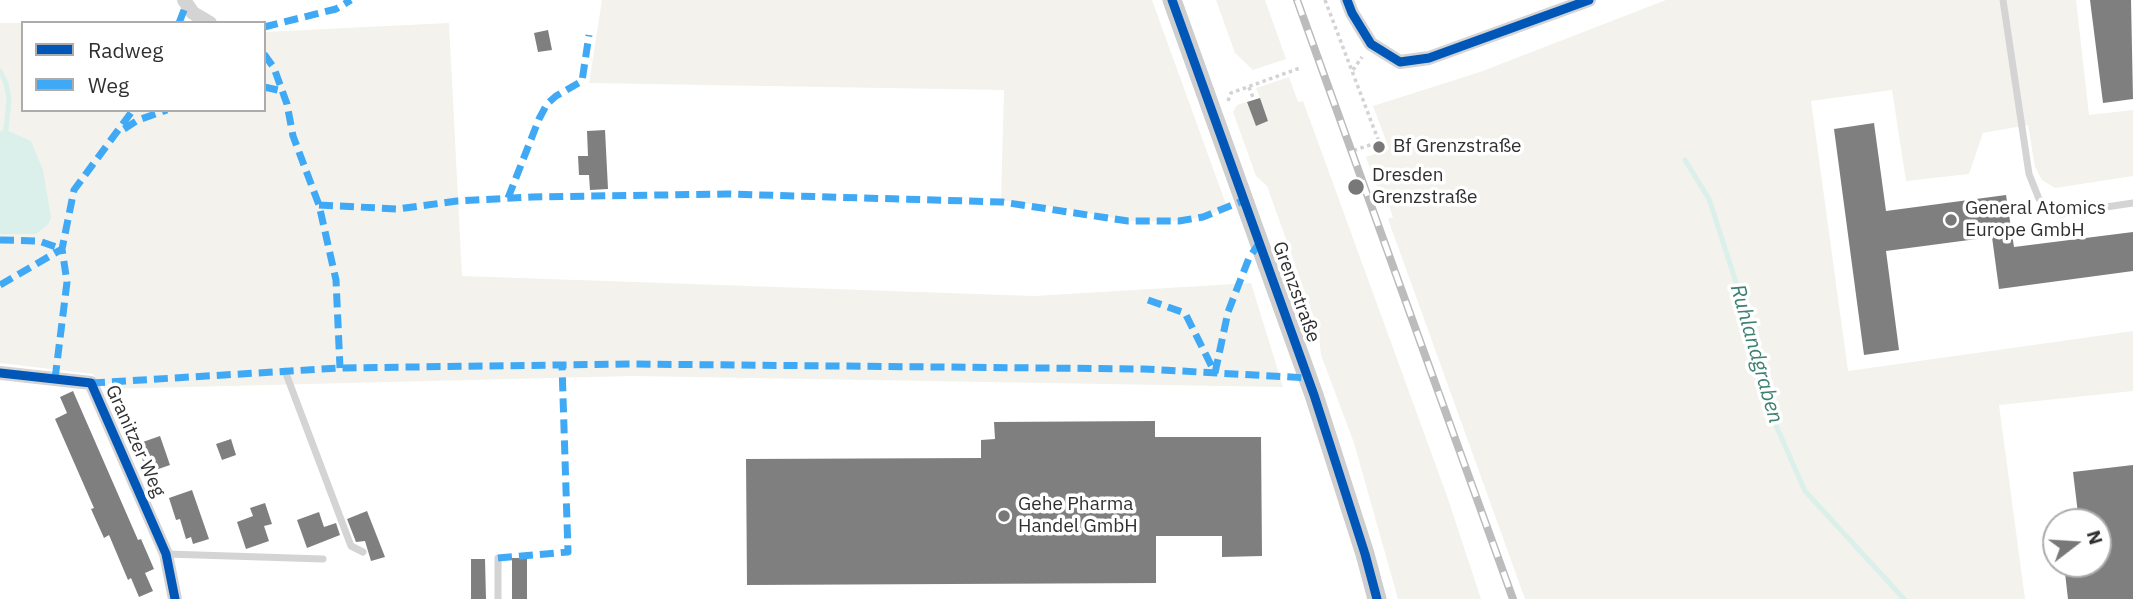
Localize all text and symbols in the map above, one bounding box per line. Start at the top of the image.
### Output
legend [21,21,266,112]
text: Radweg [88,36,163,64]
text: Weg [88,71,129,99]
place label: Bf Grenzstraße [1393,136,1521,158]
marker: Bf Grenzstraße [1371,139,1387,155]
place label: Dresden Grenzstraße [1372,165,1478,209]
marker: Dresden Grenzstraße [1346,177,1366,197]
place label: General Atomics Europe GmbH [1965,198,2106,242]
marker: General Atomics Europe GmbH [1943,212,1959,228]
street label: Grenzstraße [1267,239,1325,345]
water label: Ruhlandgraben [1724,282,1788,426]
street label: Granitzer Weg [100,382,170,500]
place label: Gehe Pharma Handel GmbH [1018,494,1138,538]
marker: Gehe Pharma Handel GmbH [996,508,1012,524]
north arrow [2042,508,2112,578]
text: N [2082,527,2109,548]

